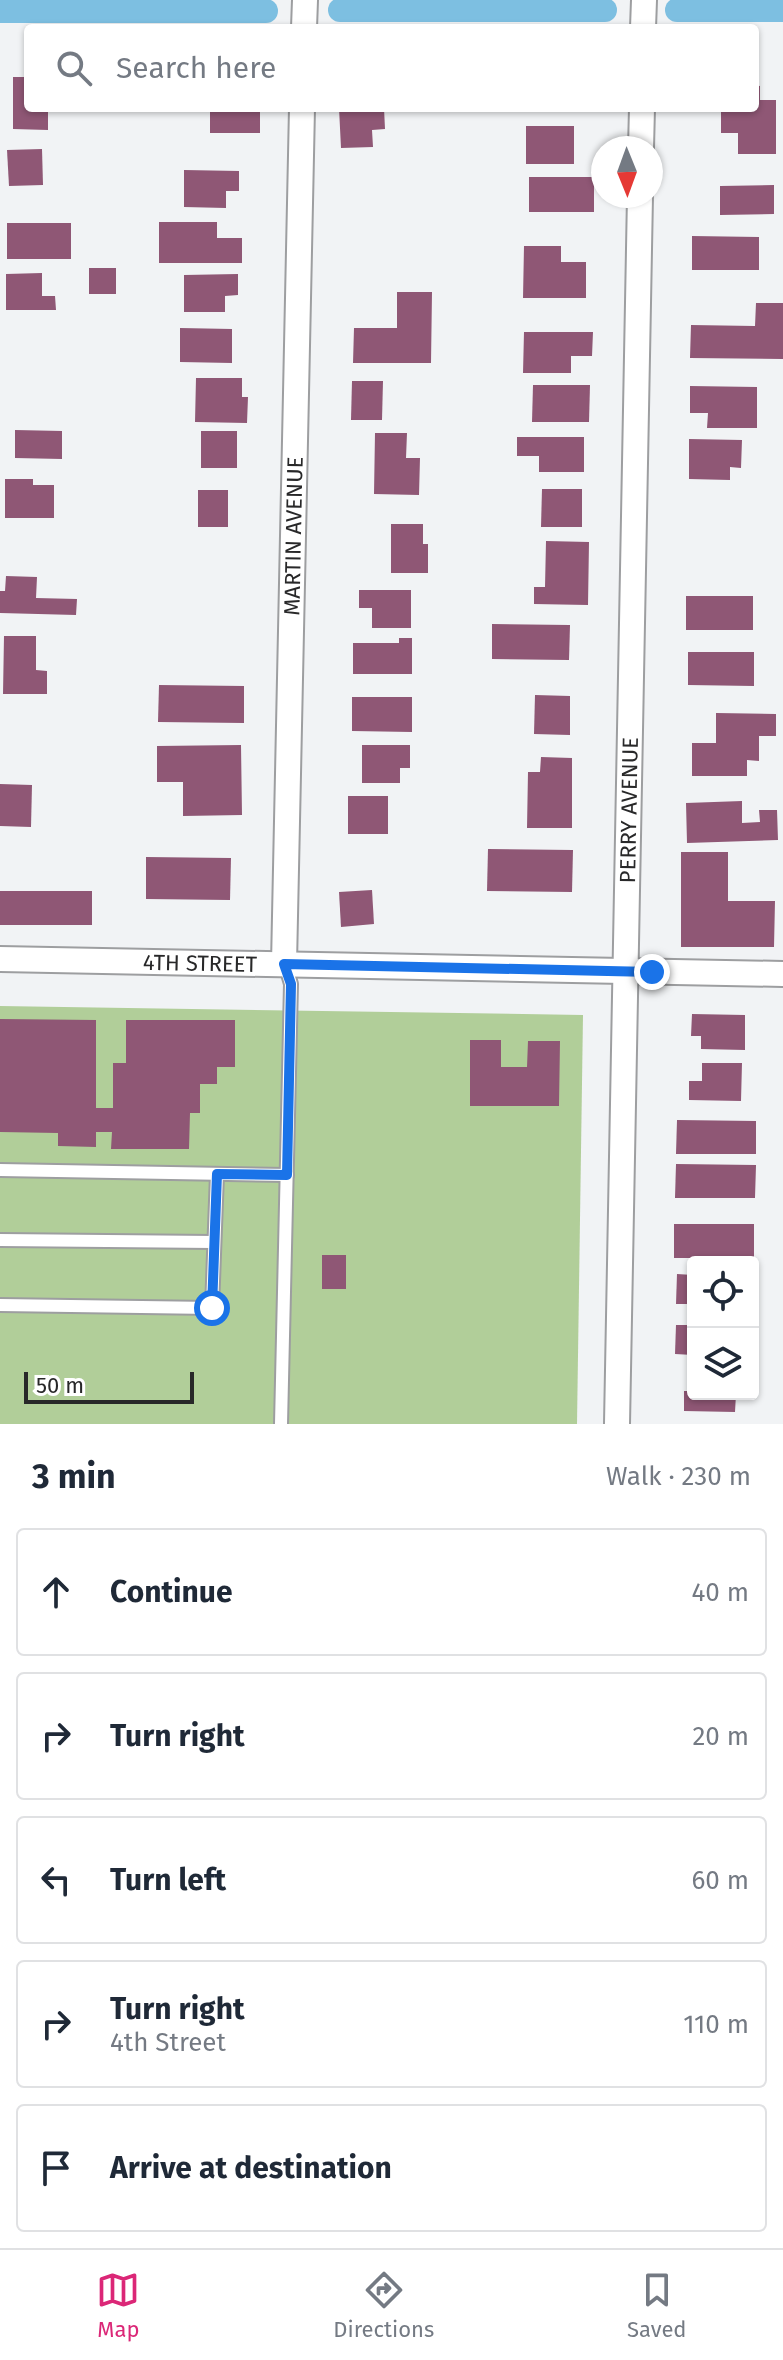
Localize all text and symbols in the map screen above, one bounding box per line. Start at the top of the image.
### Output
search box [24,24,759,112]
icon: search [52,46,96,90]
text: Search here [116,50,276,86]
north arrow [591,136,663,208]
street label: MARTIN AVENUE [278,456,308,616]
street label: PERRY AVENUE [614,737,643,884]
street label: 4TH STREET [143,948,258,977]
route end [634,954,670,990]
map controls [687,1256,759,1400]
button: locate [687,1256,759,1328]
route start [194,1290,230,1326]
button: layers [687,1328,759,1400]
scale bar [24,1368,194,1404]
text: 50 m [36,1372,84,1399]
text: 3 min [32,1456,116,1497]
text: Walk · 230 m [606,1461,751,1492]
icon: ahead [34,1570,78,1614]
text: Continue [110,1574,233,1610]
text: 40 m [691,1577,749,1608]
icon: right [34,1714,78,1758]
text: Turn right [110,1718,245,1754]
text: 20 m [692,1721,749,1752]
icon: left [34,1858,78,1902]
text: Turn left [110,1862,226,1898]
text: 60 m [691,1865,749,1896]
text: Turn right [110,1991,245,2027]
icon: right [34,2002,78,2046]
text: 110 m [683,2009,749,2040]
text: 4th Street [110,2027,226,2058]
icon: arrive [34,2146,78,2190]
text: Arrive at destination [110,2150,392,2186]
tab: Map [96,2268,140,2343]
tab: Directions [333,2268,434,2343]
tab: Saved [627,2268,687,2343]

